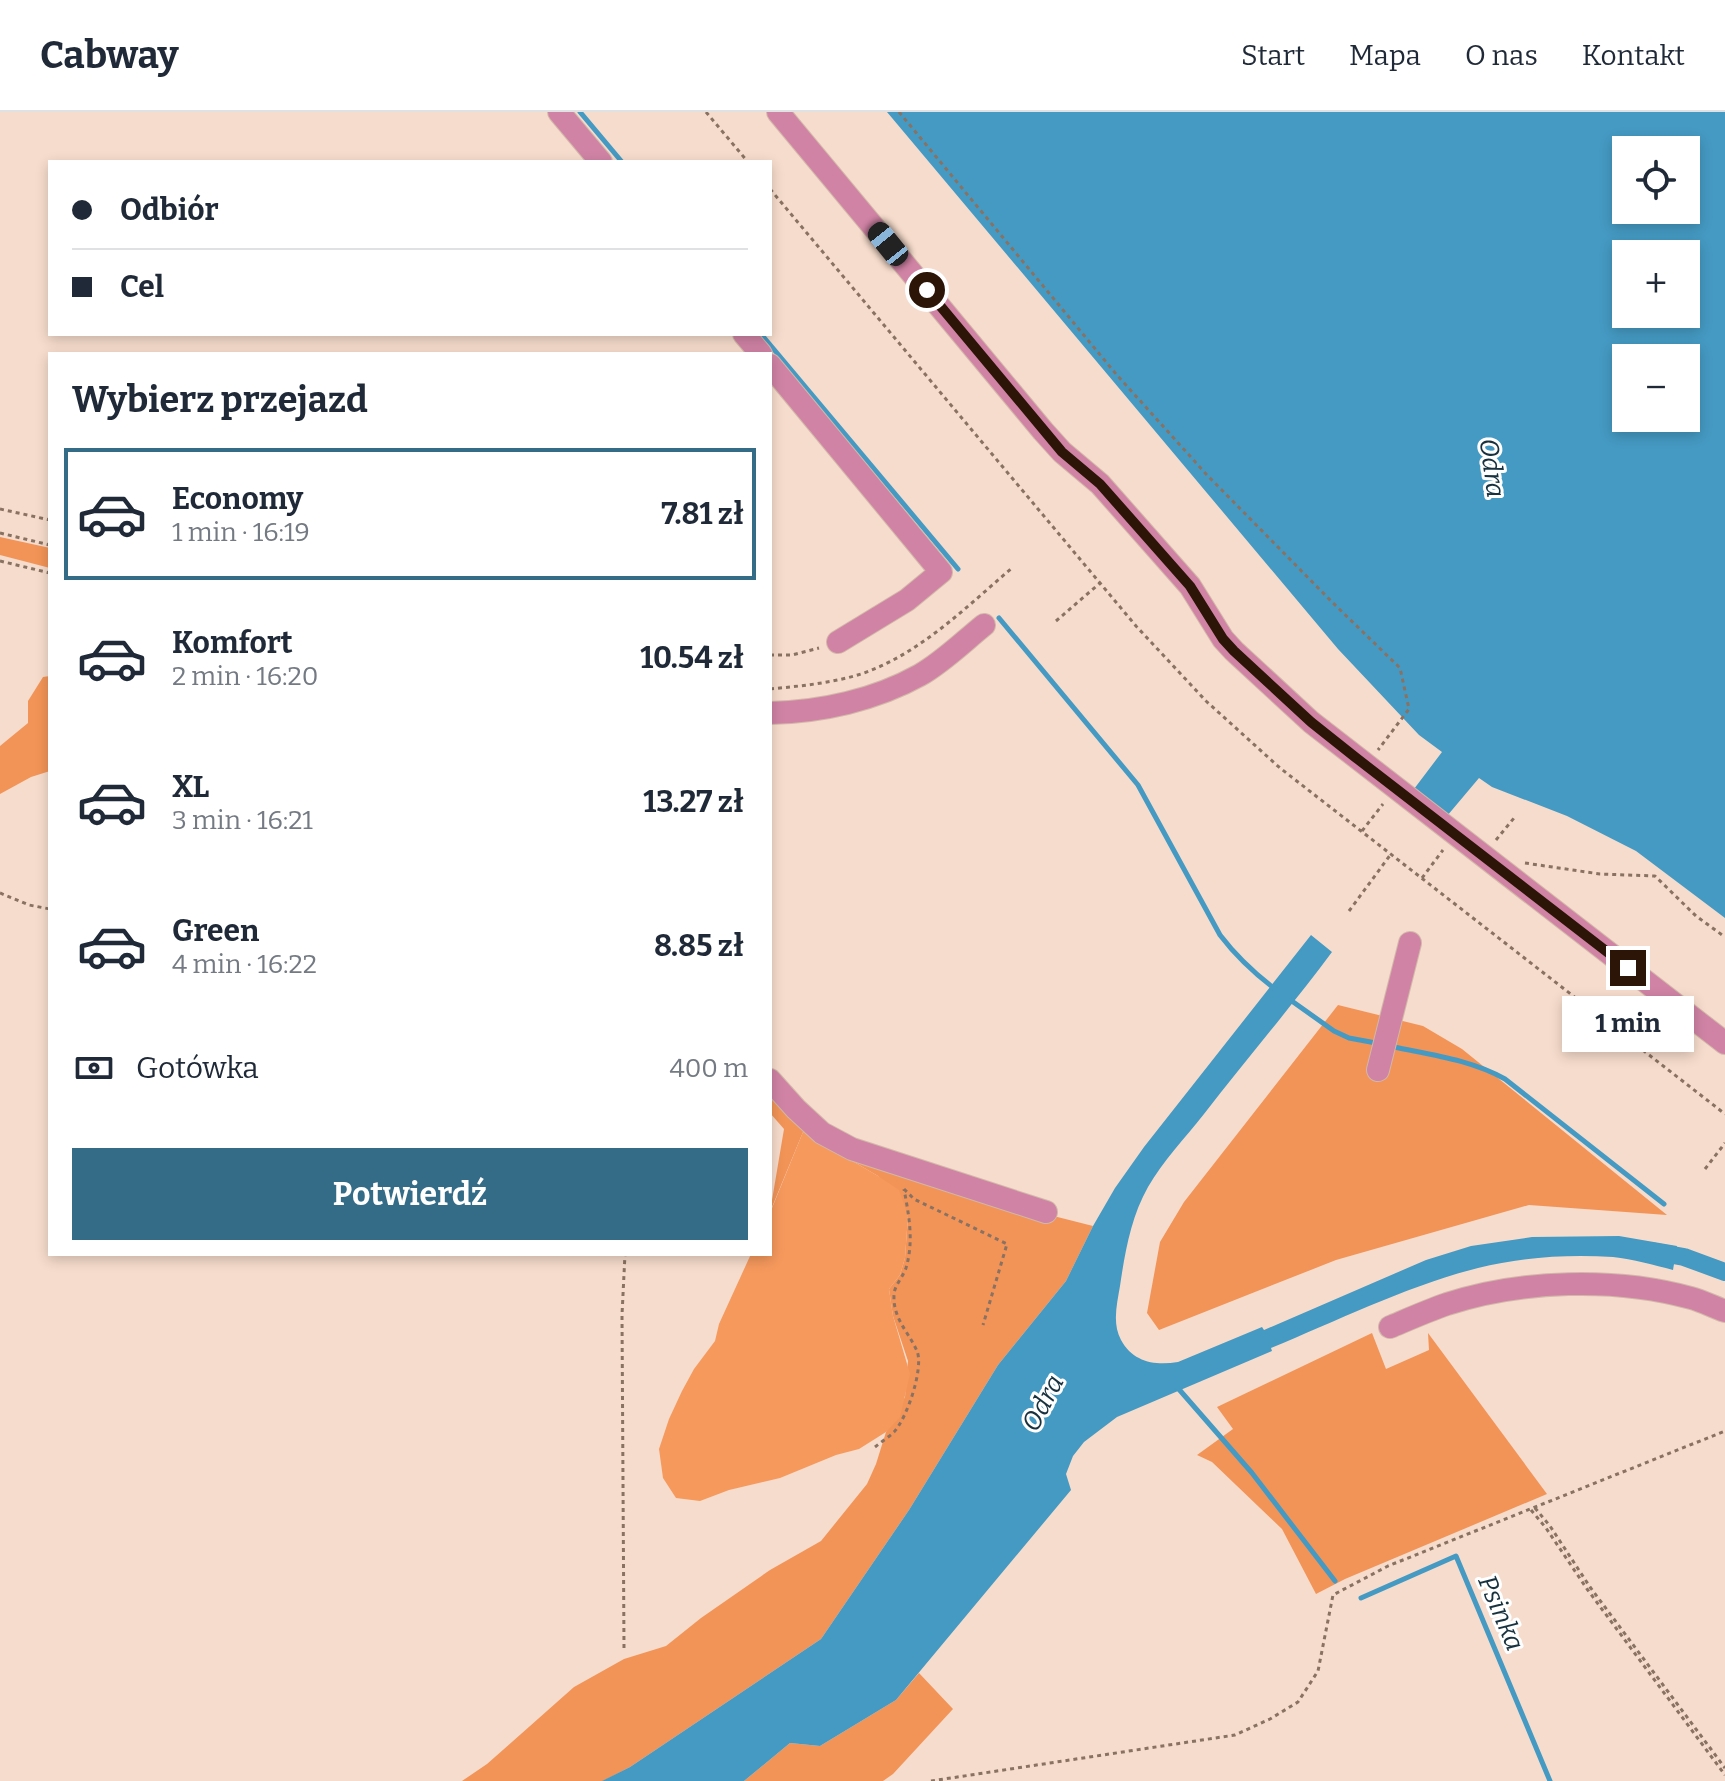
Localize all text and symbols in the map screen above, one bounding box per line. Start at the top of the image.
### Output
text: Cabway [40,32,179,78]
text: Start [1241,39,1305,72]
text: Mapa [1349,39,1421,72]
text: O nas [1465,39,1538,72]
text: Kontakt [1582,39,1685,72]
map controls [1612,136,1700,432]
button: locate [1612,136,1700,224]
text: Odbiór [120,192,219,228]
car [864,218,912,270]
button: + [1612,240,1700,328]
text: Cel [120,269,164,305]
route start [909,272,945,308]
button: − [1612,344,1700,432]
text: Wybierz przejazd [72,378,368,422]
water label: Odra [1473,436,1511,500]
icon: car [76,478,148,550]
text: Economy [172,481,303,517]
text: 7.81 zł [661,496,744,532]
text: 1 min · 16:19 [172,517,310,548]
icon: car [76,622,148,694]
text: Komfort [172,625,293,661]
text: 10.54 zł [640,640,744,676]
text: 2 min · 16:20 [172,661,318,692]
icon: car [76,766,148,838]
text: XL [172,769,209,805]
text: 13.27 zł [643,784,744,820]
text: 3 min · 16:21 [172,805,313,836]
icon: car [76,910,148,982]
text: Green [172,913,259,949]
text: 8.85 zł [654,928,744,964]
text: 4 min · 16:22 [172,949,317,980]
route end [1610,950,1646,986]
callout: 1 min [1562,996,1694,1052]
text: 1 min [1595,1008,1661,1039]
icon: cash [72,1046,116,1090]
text: Gotówka [136,1050,259,1086]
text: 400 m [669,1053,748,1084]
button: Potwierdź [72,1148,748,1240]
water label: Odra [1015,1370,1071,1436]
water label: Psinka [1471,1571,1531,1655]

